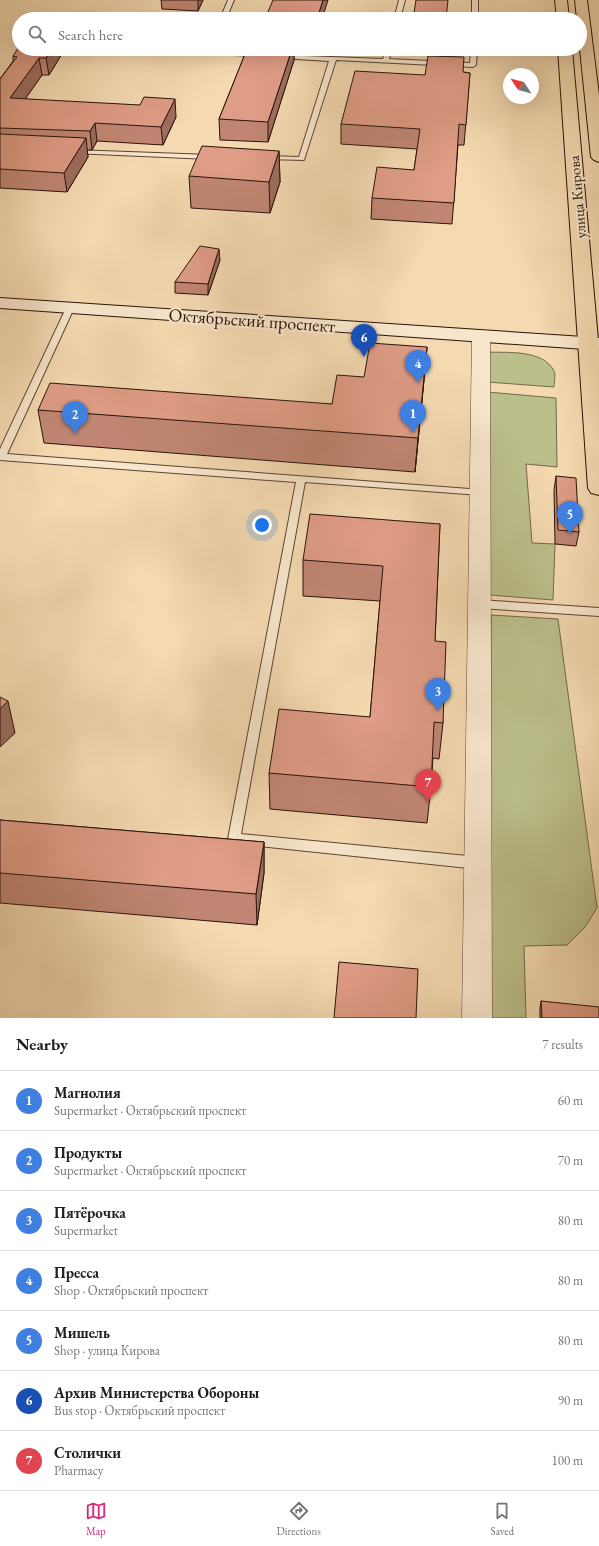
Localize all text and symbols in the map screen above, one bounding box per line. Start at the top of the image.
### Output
search box [12,12,587,56]
icon: search [26,23,48,45]
text: Search here [58,25,123,44]
north arrow [503,68,539,104]
street label: улица Кирова [564,155,590,239]
street label: Октябрьский проспект [168,303,337,337]
pin: 6 [351,324,377,357]
pin: 4 [405,350,431,383]
pin: 1 [400,400,426,433]
pin: 2 [62,401,88,434]
pin: 5 [557,501,583,534]
your location [252,515,272,535]
pin: 3 [425,678,451,711]
pin: 7 [415,769,441,802]
text: Nearby [16,1033,68,1055]
text: 7 results [542,1036,583,1053]
text: Магнолия [54,1083,121,1102]
text: 1 [26,1092,32,1109]
text: 60 m [558,1092,583,1109]
text: Supermarket · Октябрьский проспект [54,1102,246,1119]
text: Продукты [54,1143,122,1162]
text: 2 [26,1152,32,1169]
text: 70 m [558,1152,583,1169]
text: Supermarket · Октябрьский проспект [54,1162,246,1179]
text: Пятёрочка [54,1203,126,1222]
text: 3 [26,1212,32,1229]
text: 80 m [558,1212,583,1229]
text: Supermarket [54,1222,118,1239]
text: Пресса [54,1263,99,1282]
text: 4 [26,1272,32,1289]
text: 80 m [558,1272,583,1289]
text: Shop · Октябрьский проспект [54,1282,208,1299]
text: Мишель [54,1323,110,1342]
text: 5 [26,1332,32,1349]
text: 80 m [558,1332,583,1349]
text: Shop · улица Кирова [54,1342,160,1359]
text: Архив Министерства Обороны [54,1383,259,1402]
text: 6 [26,1392,32,1409]
text: 90 m [558,1392,583,1409]
text: Bus stop · Октябрьский проспект [54,1402,225,1419]
text: Столички [54,1443,121,1462]
text: 7 [26,1452,32,1469]
text: 100 m [552,1452,583,1469]
text: Pharmacy [54,1462,103,1479]
tab: Map [85,1500,107,1538]
tab: Directions [277,1500,321,1538]
tab: Saved [491,1500,514,1538]

